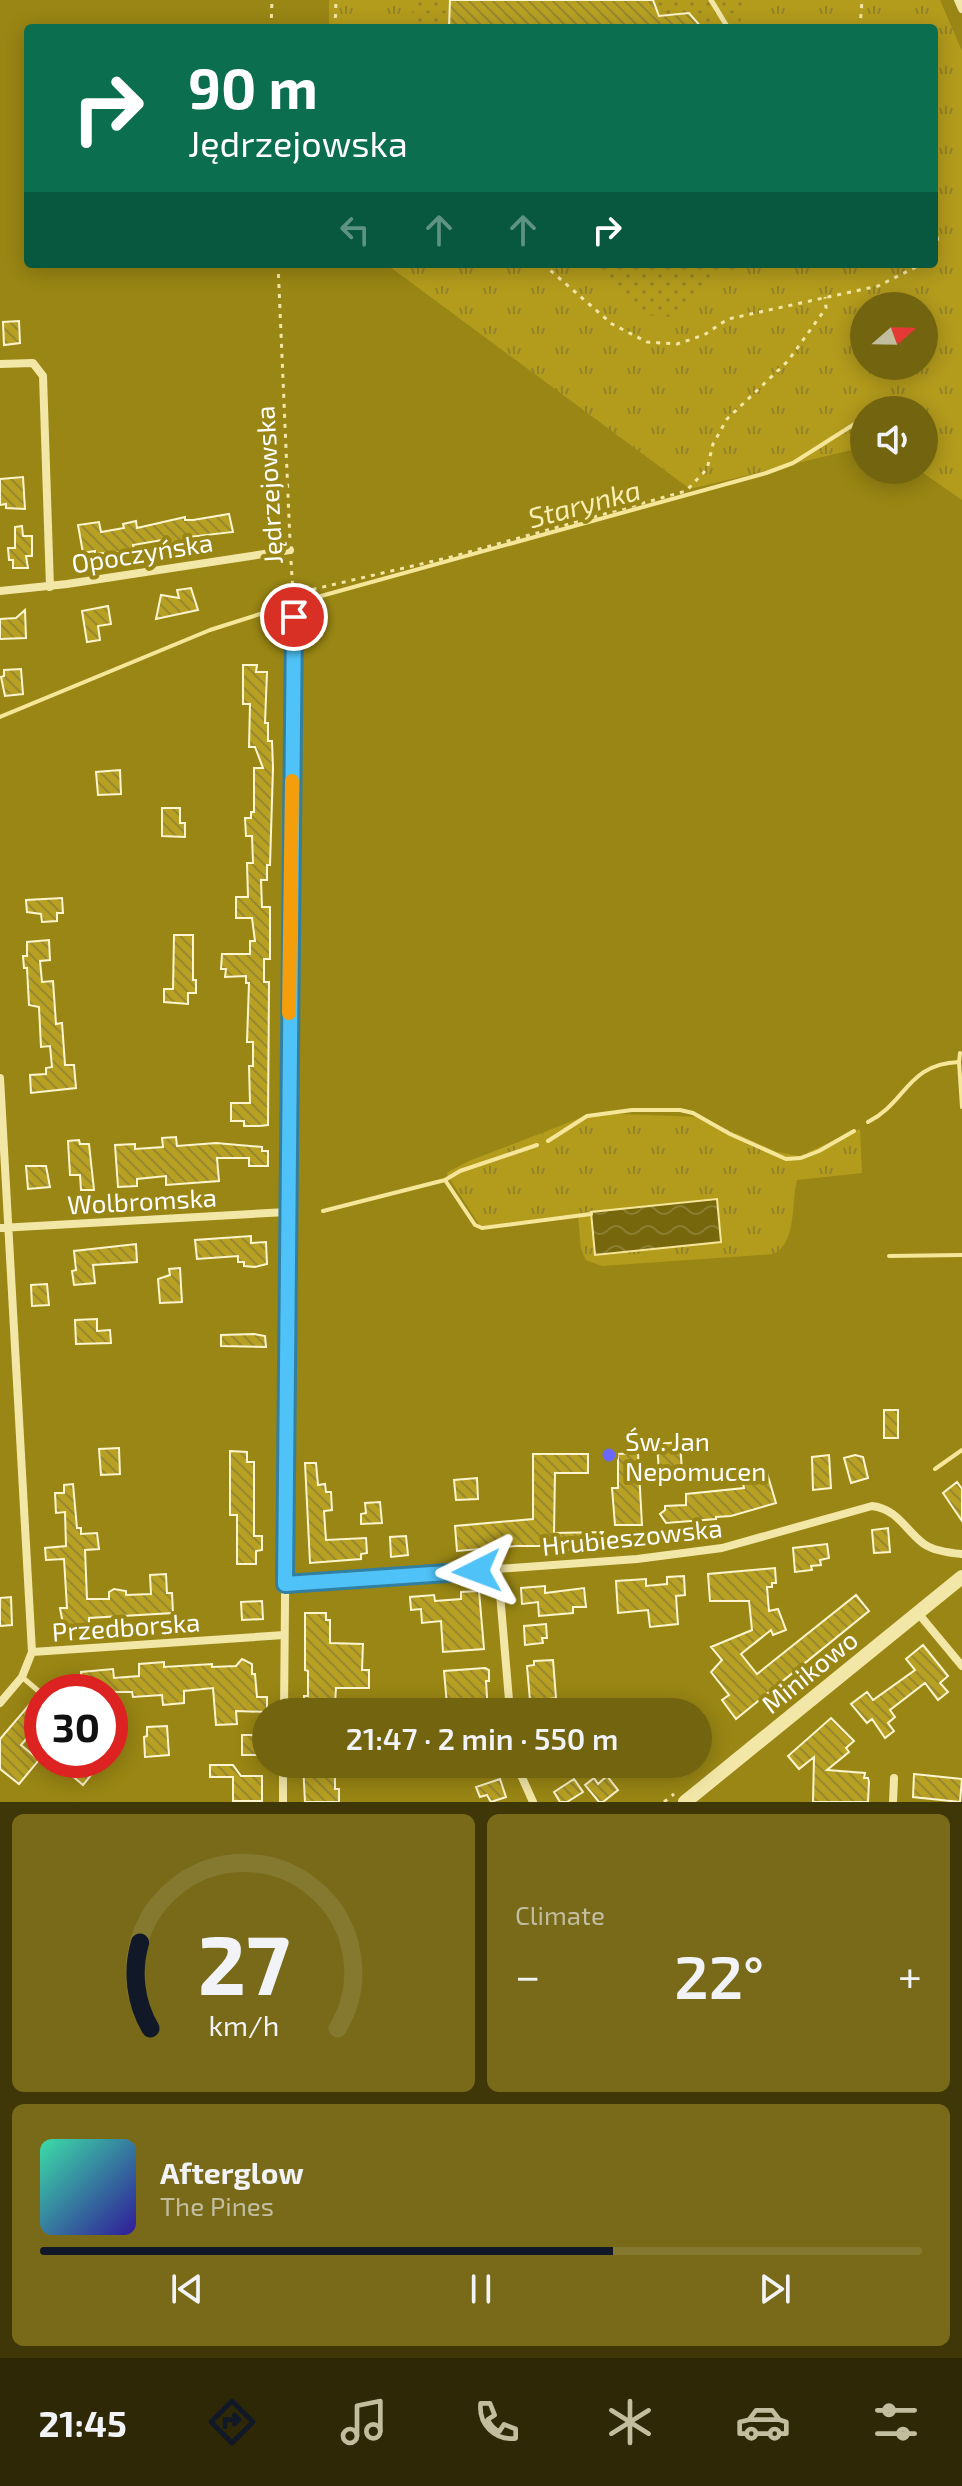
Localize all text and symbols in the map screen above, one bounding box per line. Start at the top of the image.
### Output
text: 90 m [188,53,318,120]
icon: right [56,56,160,160]
text: Jędrzejowska [188,121,408,164]
icon: left [333,208,377,252]
icon: ahead [417,208,461,252]
icon: ahead [501,208,545,252]
icon: right [585,208,629,252]
north arrow [850,292,938,380]
map controls [850,292,938,484]
button: sound [850,396,938,484]
street label: Jędrzejowska [248,405,288,565]
water label: Starynka [524,472,644,534]
street label: Opoczyńska [69,526,215,578]
pin [260,583,328,651]
icon: arrive [272,595,316,639]
street label: Wolbromska [66,1181,218,1219]
place label: Św. Jan Nepomucen [625,1425,766,1486]
marker: Św. Jan Nepomucen [600,1446,618,1464]
street label: Hrubieszowska [540,1511,724,1561]
position arrow [435,1529,519,1613]
street label: Przedborska [51,1605,201,1647]
street label: Minikowo [755,1623,863,1719]
speed limit sign: 30 [24,1674,128,1778]
text: 21:47 · 2 min · 550 m [346,1720,618,1756]
text: Climate [515,1899,605,1930]
text: 27 [197,1912,290,2012]
text: 22° [674,1939,764,2011]
text: − [515,1948,541,2001]
text: + [898,1948,922,2001]
text: km/h [208,2007,279,2042]
text: Afterglow [160,2154,304,2190]
text: The Pines [160,2190,274,2221]
icon: previous [165,2267,209,2311]
icon: pause [459,2267,503,2311]
icon: next [753,2267,797,2311]
icon: directions [204,2394,260,2450]
icon: music [336,2394,392,2450]
icon: phone [469,2394,525,2450]
icon: climate [602,2394,658,2450]
icon: car [735,2394,791,2450]
icon: filters [868,2394,924,2450]
text: 21:45 [38,2401,127,2444]

